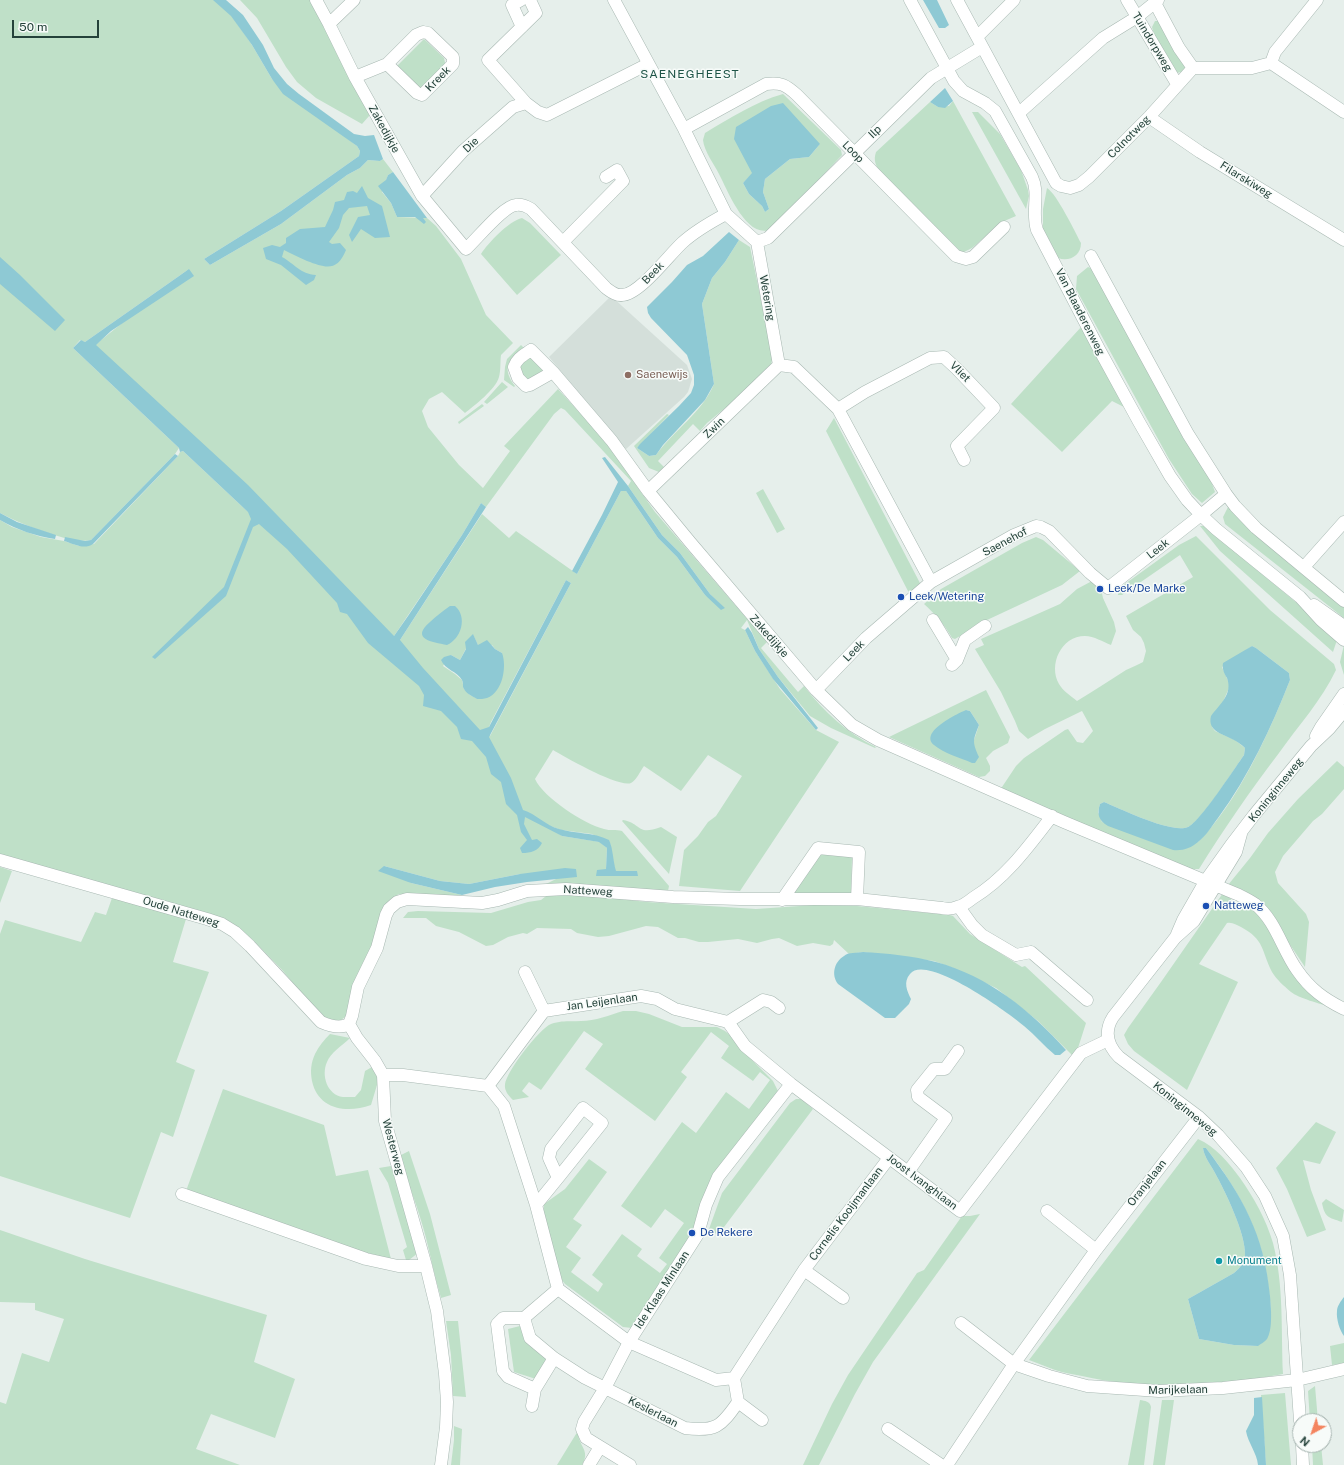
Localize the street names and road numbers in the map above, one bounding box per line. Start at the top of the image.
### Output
street label: Tuindorpweg [1129,10,1175,74]
street label: Kreek [423,64,453,94]
street label: Zakedijkje [365,103,403,155]
street label: Colnotweg [1105,113,1153,161]
street label: Ilp [866,123,884,141]
street label: Die [460,135,482,155]
street label: Loop [839,138,867,166]
street label: Filarskiweg [1218,159,1274,201]
street label: Beek [639,259,667,287]
street label: Van Blaaderenweg [1052,266,1108,358]
street label: Wetering [756,274,778,322]
street label: Vliet [947,359,973,385]
street label: Zwin [701,415,727,441]
street label: Saenehof [980,525,1030,559]
street label: Leek [1144,536,1172,562]
street label: Zakedijkje [747,612,791,660]
street label: Leek [841,638,867,664]
street label: Koninginneweg [1246,755,1306,825]
street label: Natteweg [563,883,613,899]
street label: Oude Natteweg [141,894,221,930]
street label: Jan Leijenlaan [566,990,638,1014]
street label: Koninginneweg [1150,1079,1220,1139]
street label: Westerweg [379,1117,407,1177]
street label: Joost Ivanghlaan [884,1151,960,1213]
street label: Oranjelaan [1125,1157,1169,1209]
street label: Cornelis Kooijmanlaan [806,1165,886,1263]
street label: Ide Klaas Minlaan [632,1249,692,1331]
street label: Marijkelaan [1148,1383,1208,1397]
street label: Keslerlaan [626,1394,680,1430]

